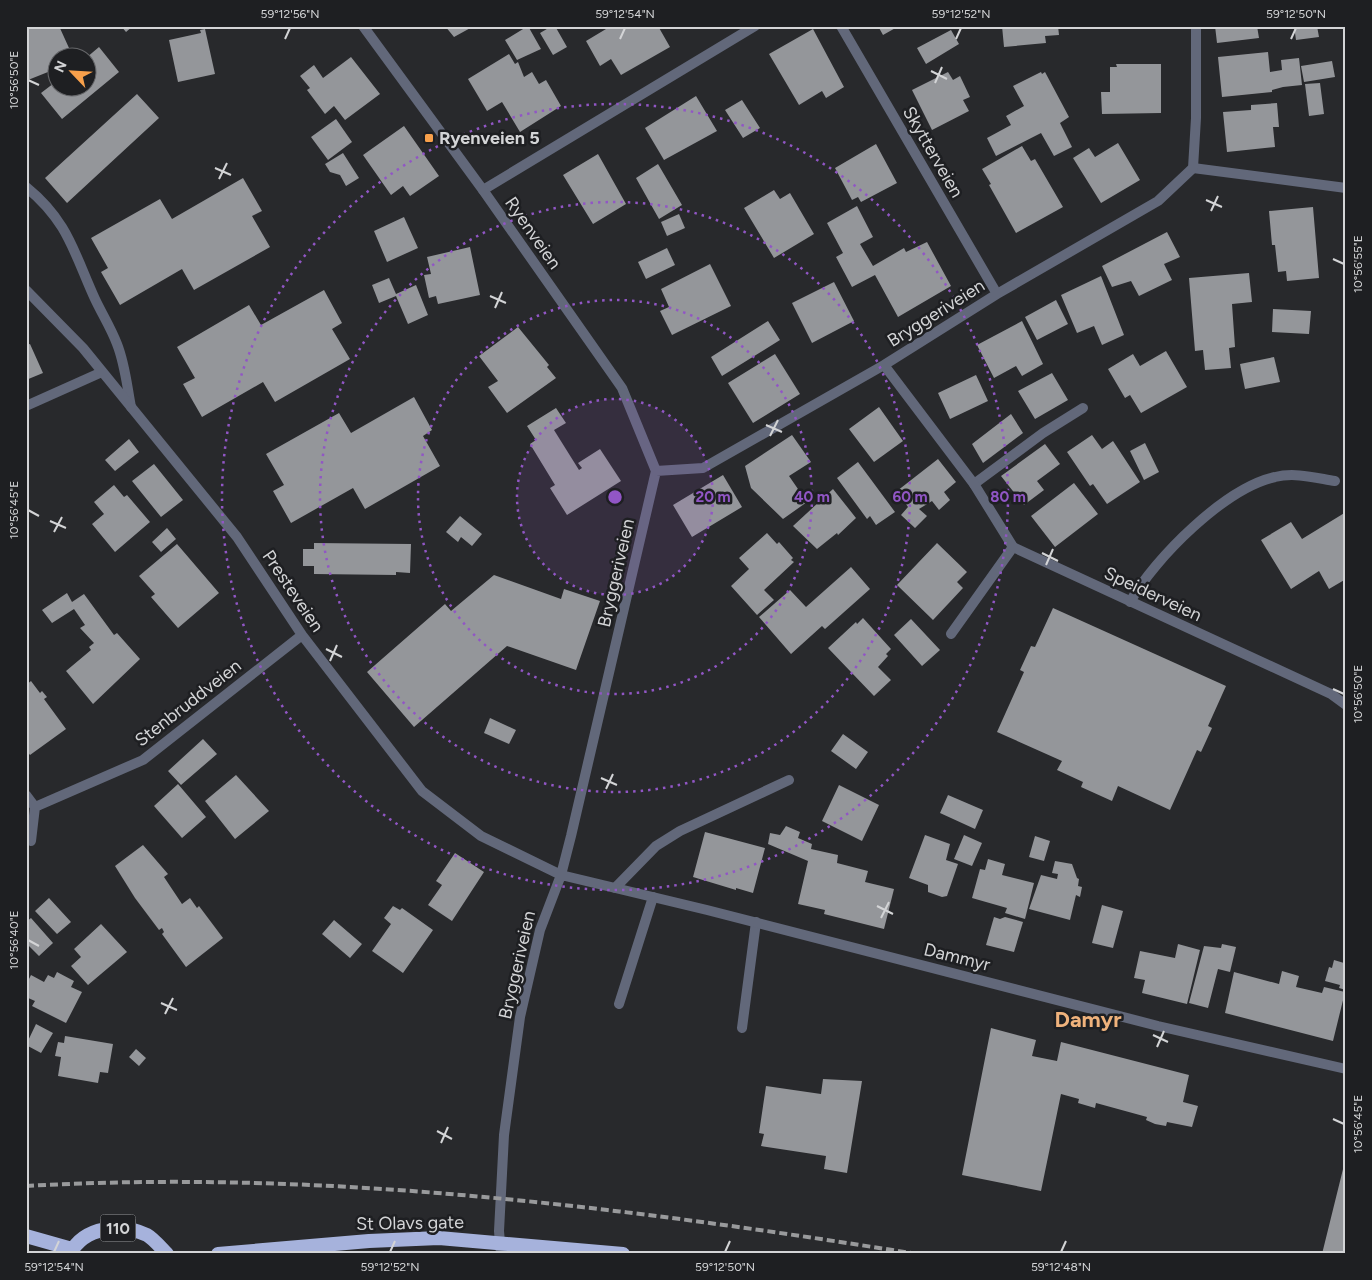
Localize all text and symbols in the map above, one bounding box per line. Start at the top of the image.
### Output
text: 59°12'56"N [260,7,320,21]
text: 59°12'54"N [595,7,655,21]
text: 59°12'52"N [932,7,990,21]
text: 59°12'50"N [1266,7,1326,21]
north arrow [48,48,98,98]
text: 10°56'50"E [7,51,21,109]
text: N [51,58,71,75]
street label: Skytterveien [898,102,968,202]
place label: Ryenveien 5 [439,127,540,149]
marker: Ryenveien 5 [423,132,435,144]
street label: Ryenveien [500,193,566,273]
text: 10°56'55"E [1351,235,1365,293]
street label: Bryggeriveien [883,274,989,352]
text: 10°56'45"E [7,481,21,539]
centre of rings [606,488,624,506]
text: 20 m [695,488,731,506]
text: 40 m [794,488,830,506]
text: 60 m [892,488,928,506]
text: 80 m [990,488,1026,506]
street label: Bryggeriveien [593,517,639,629]
street label: Presteveien [258,546,328,636]
street label: Speiderveien [1101,562,1205,626]
street label: Stenbruddveien [131,655,245,751]
text: 10°56'50"E [1351,665,1365,723]
street label: Bryggeriveien [494,909,540,1021]
text: 10°56'40"E [7,910,21,970]
street label: Dammyr [922,938,992,976]
district label: Damyr [1054,1006,1122,1033]
text: 10°56'45"E [1351,1095,1365,1153]
street label: St Olavs gate [356,1211,464,1235]
road number: 110 [100,1214,136,1242]
text: 59°12'54"N [24,1260,84,1274]
text: 59°12'52"N [361,1260,419,1274]
text: 59°12'50"N [695,1260,755,1274]
text: 59°12'48"N [1031,1260,1091,1274]

